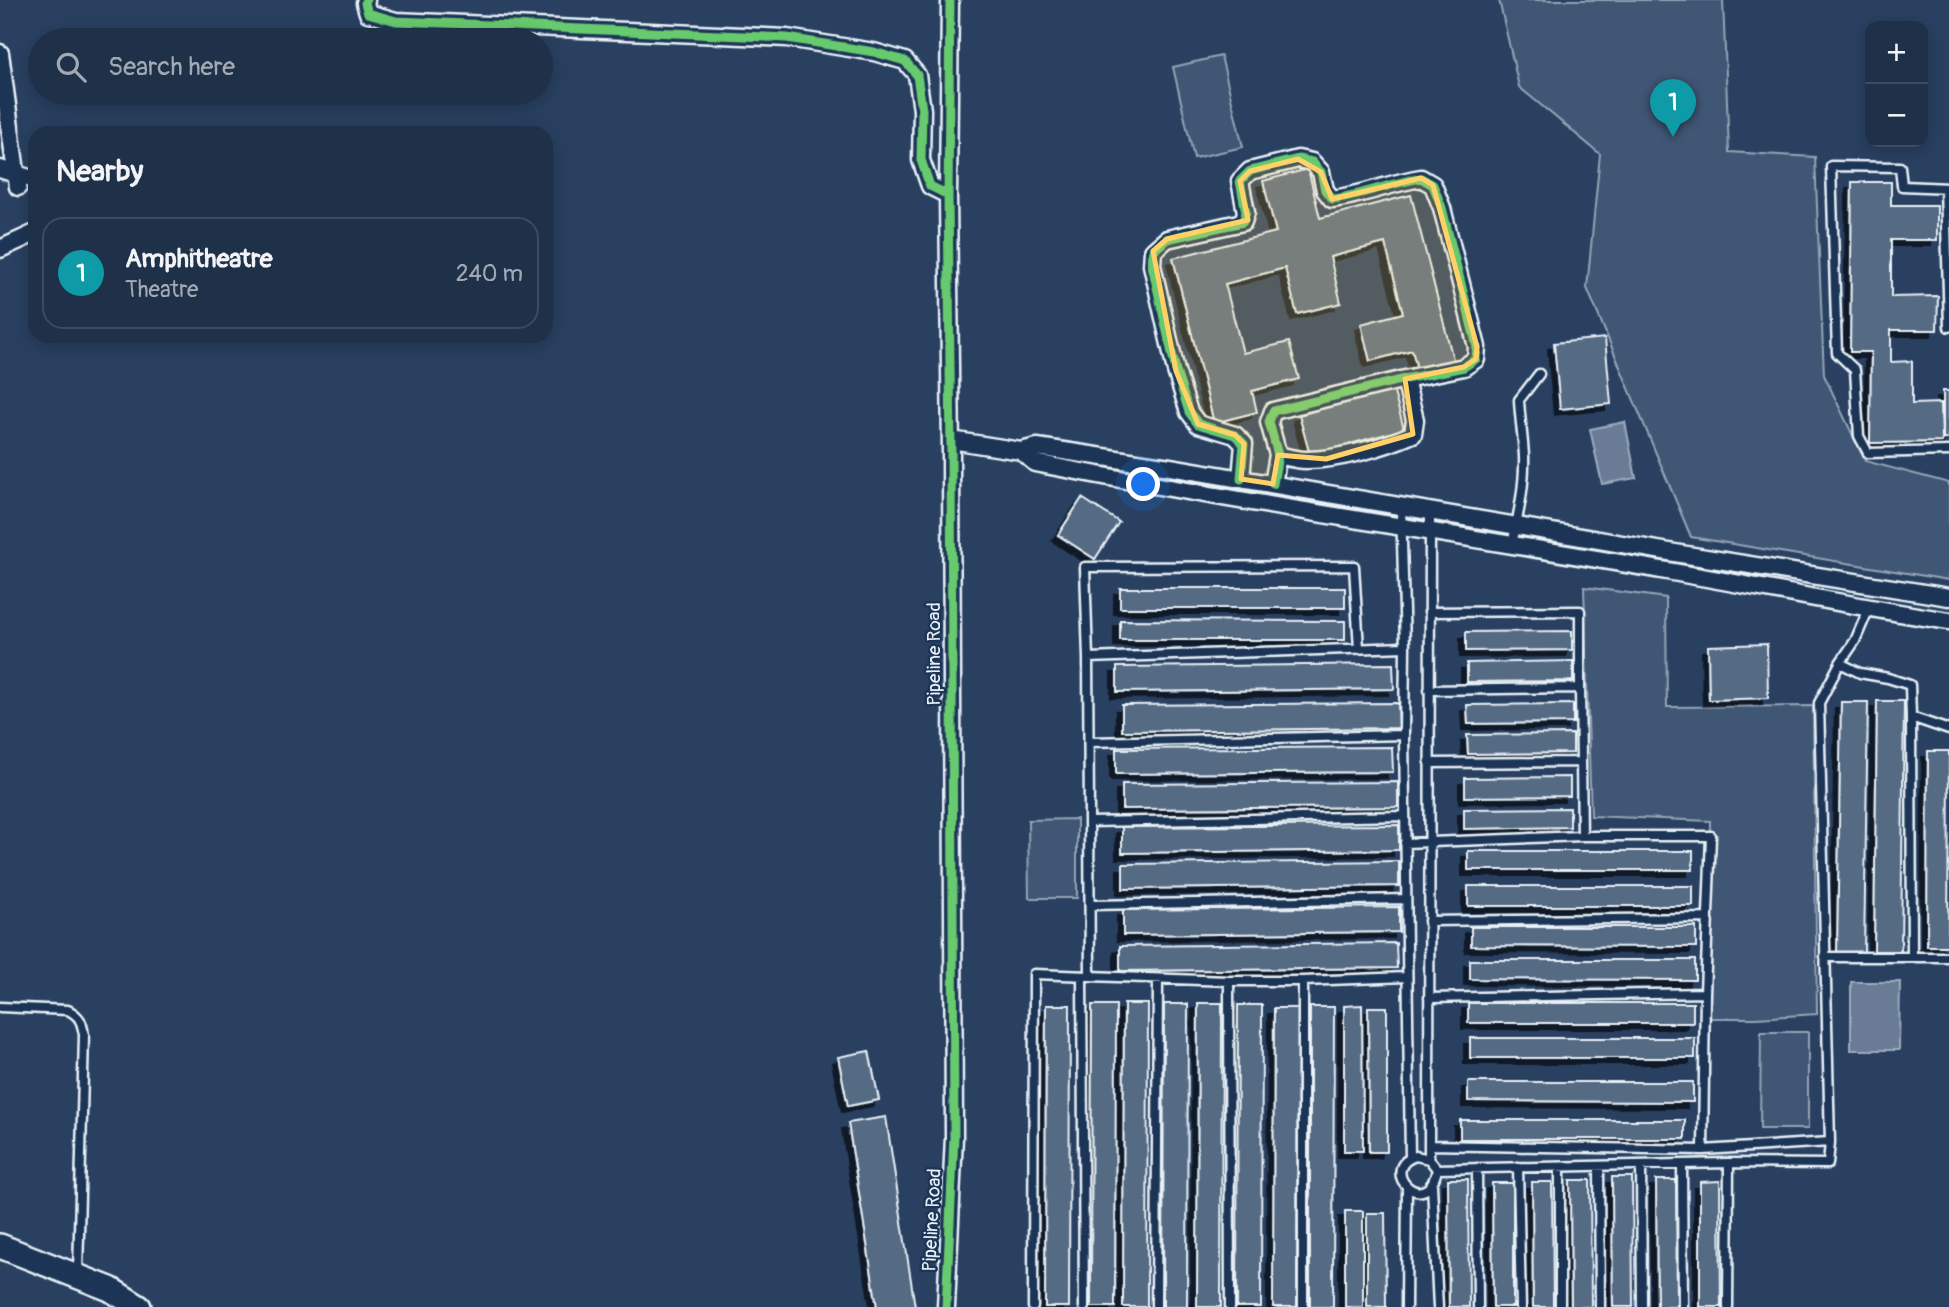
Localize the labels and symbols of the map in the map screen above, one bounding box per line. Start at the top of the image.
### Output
pin: 1 [1650,79,1696,137]
your location [1126,467,1160,501]
street label: Pipeline Road [922,602,946,706]
street label: Pipeline Road [917,1168,947,1272]

